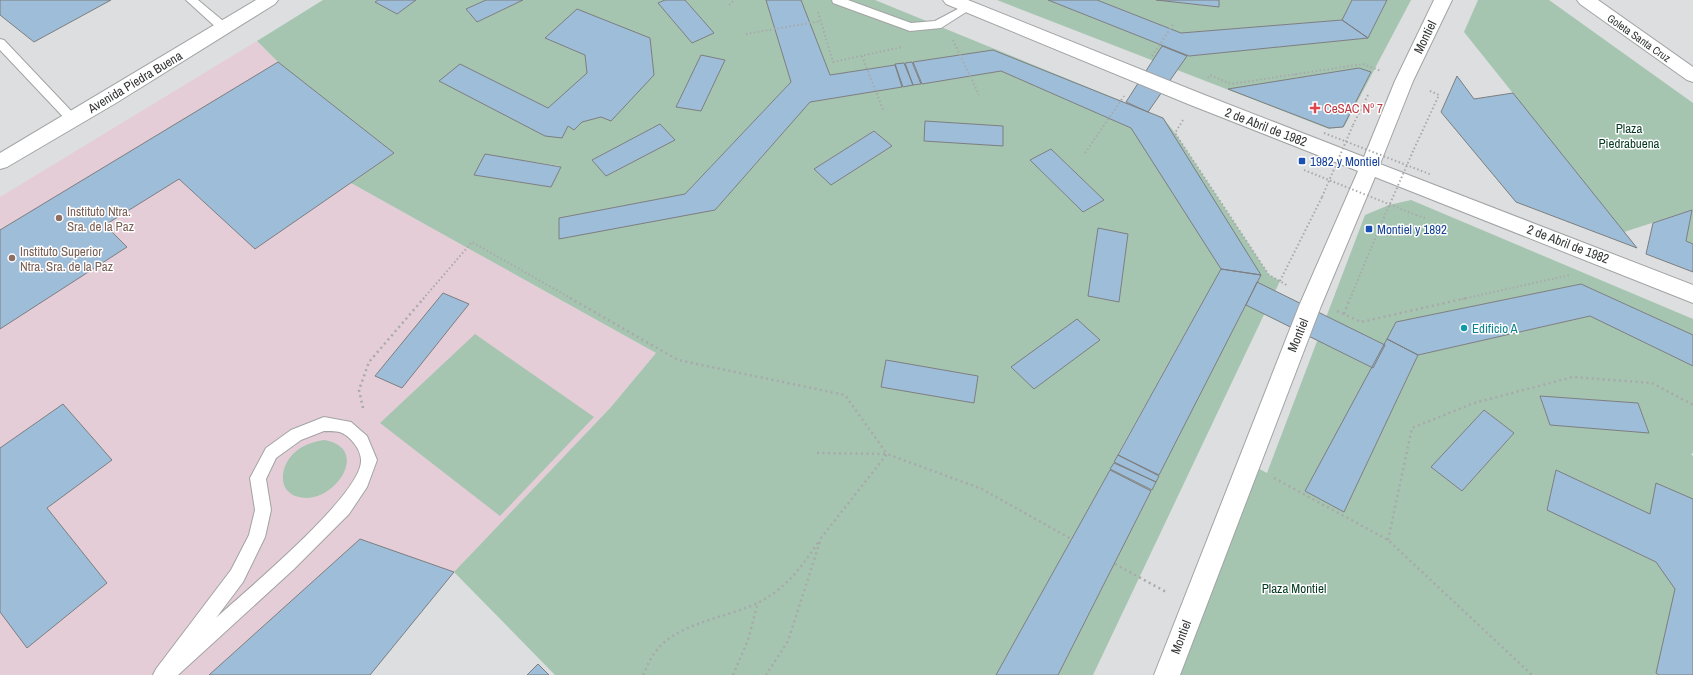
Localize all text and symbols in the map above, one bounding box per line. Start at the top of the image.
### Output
street label: Goleta Santa Cruz [1605,11,1674,65]
street label: Montiel [1410,18,1440,56]
street label: Avenida Piedra Buena [84,47,185,117]
place label: CeSAC Nº 7 [1324,100,1383,117]
marker: CeSAC Nº 7 [1309,102,1321,114]
street label: 2 de Abril de 1982 [1223,104,1310,150]
park label: Plaza Piedrabuena [1598,120,1660,152]
place label: 1982 y Montiel [1310,153,1380,170]
marker: 1982 y Montiel [1297,156,1307,166]
place label: Instituto Ntra. Sra. de la Paz [67,203,134,235]
marker: Instituto Ntra. Sra. de la Paz [54,213,64,223]
place label: Montiel y 1892 [1377,221,1447,238]
street label: 2 de Abril de 1982 [1525,221,1612,267]
marker: Montiel y 1892 [1364,224,1374,234]
place label: Instituto Superior Ntra. Sra. de la Paz [20,243,113,275]
marker: Instituto Superior Ntra. Sra. de la Paz [7,253,17,263]
street label: Montiel [1284,316,1312,354]
place label: Edificio A [1472,320,1519,337]
marker: Edificio A [1459,323,1469,333]
park label: Plaza Montiel [1262,580,1326,597]
street label: Montiel [1167,618,1195,656]

